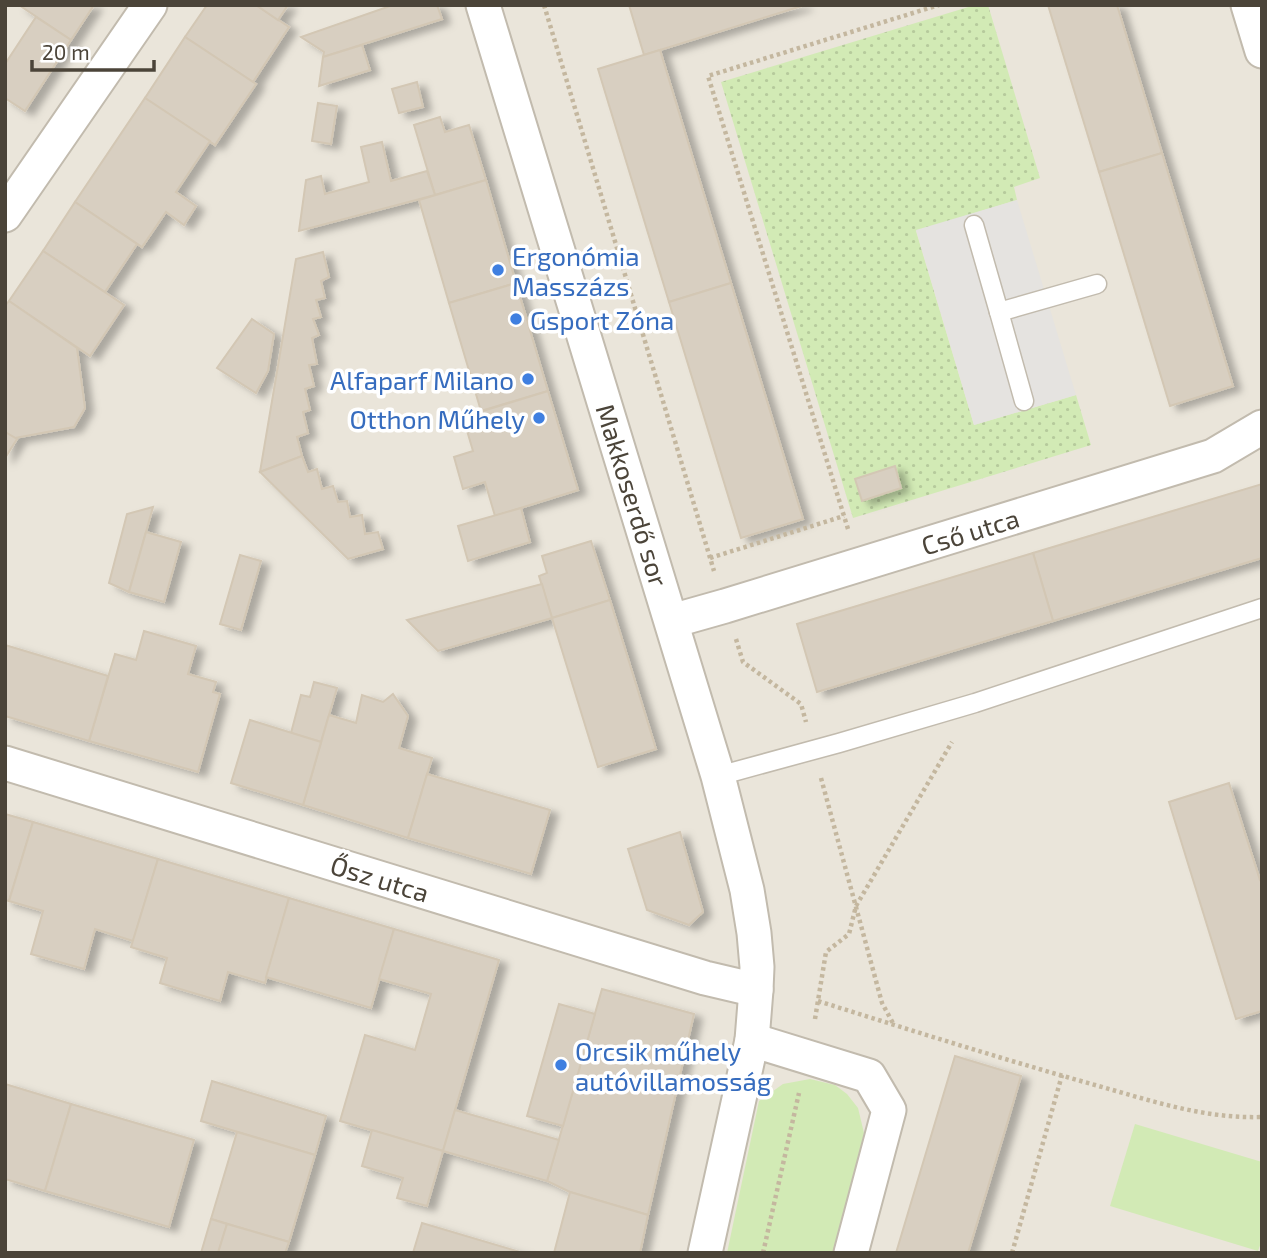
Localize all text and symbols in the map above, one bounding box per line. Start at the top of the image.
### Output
scale bar [32,28,154,72]
text: 20 m [42,39,90,64]
place label: Ergonómia Masszázs [512,240,639,301]
marker: Ergonómia Masszázs [490,262,506,278]
place label: Gsport Zóna [530,304,674,335]
marker: Gsport Zóna [508,311,524,327]
place label: Alfaparf Milano [330,364,514,395]
marker: Alfaparf Milano [520,371,536,387]
street label: Makkoserdő sor [591,400,675,590]
place label: Otthon Műhely [349,403,525,434]
marker: Otthon Műhely [531,410,547,426]
street label: Cső utca [918,502,1022,560]
street label: Ősz utca [327,848,433,908]
place label: Orcsik műhely autóvillamosság [575,1035,771,1096]
marker: Orcsik műhely autóvillamosság [553,1057,569,1073]

